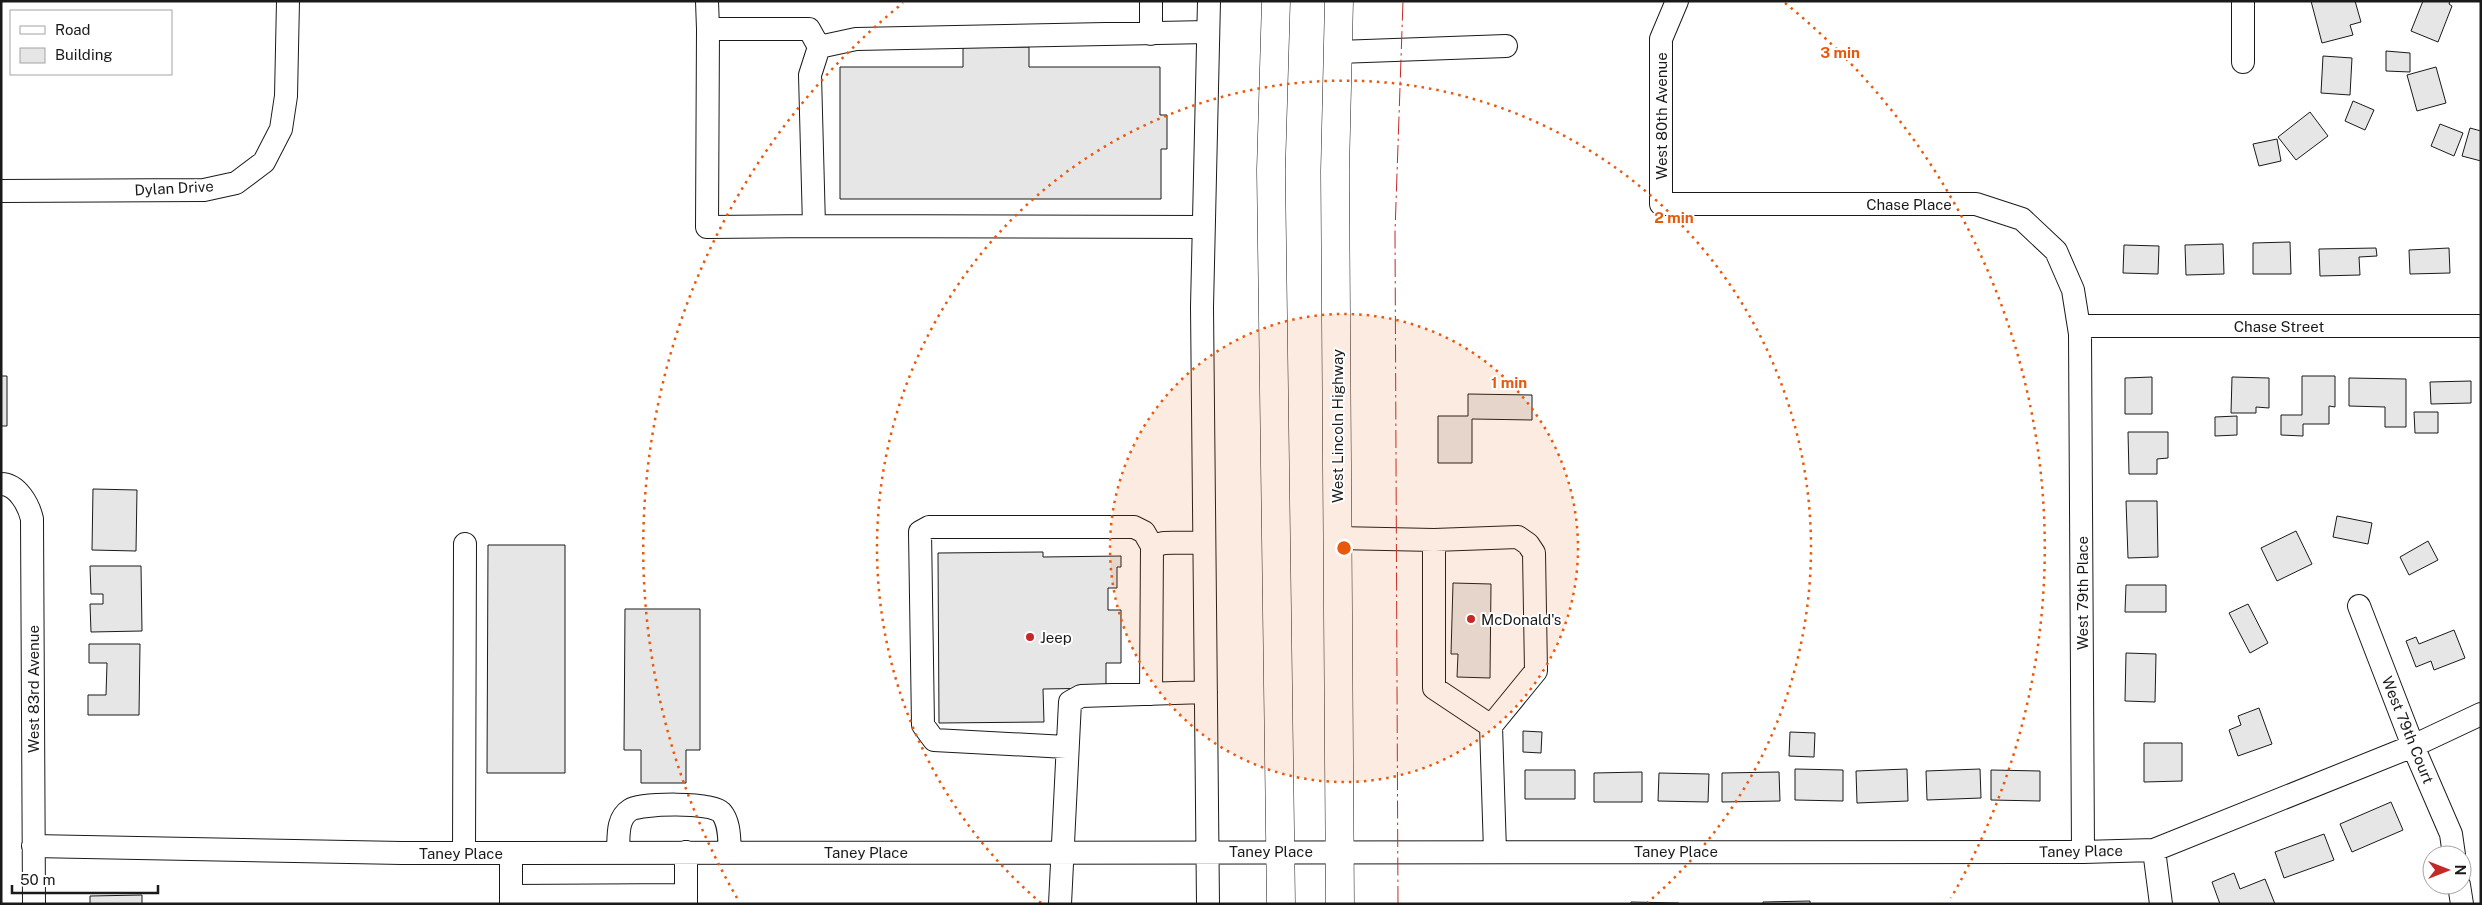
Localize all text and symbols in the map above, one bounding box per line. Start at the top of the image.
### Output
legend [10,10,172,75]
text: Road [55,21,91,38]
text: 3 min [1820,44,1860,61]
text: Building [55,46,113,63]
street label: West 80th Avenue [1653,52,1670,180]
street label: Dylan Drive [134,177,214,199]
street label: Chase Place [1866,196,1952,213]
text: 2 min [1654,209,1694,226]
street label: Chase Street [2234,318,2324,335]
street label: West Lincoln Highway [1329,349,1346,503]
text: 1 min [1491,374,1527,391]
street label: West 79th Place [2074,536,2091,650]
centre of rings [1335,539,1353,557]
place label: McDonald's [1481,611,1561,628]
marker: McDonald's [1465,613,1477,625]
street label: West 83rd Avenue [25,625,42,753]
place label: Jeep [1040,629,1072,646]
marker: Jeep [1024,631,1036,643]
street label: West 79th Court [2379,674,2437,786]
street label: Taney Place [2039,842,2123,860]
street label: Taney Place [1229,843,1313,860]
street label: Taney Place [1634,843,1718,860]
street label: Taney Place [824,844,908,861]
street label: Taney Place [419,845,503,862]
north arrow [2422,845,2472,895]
scale bar [12,862,159,894]
text: N [2452,865,2468,875]
text: 50 m [20,871,55,888]

